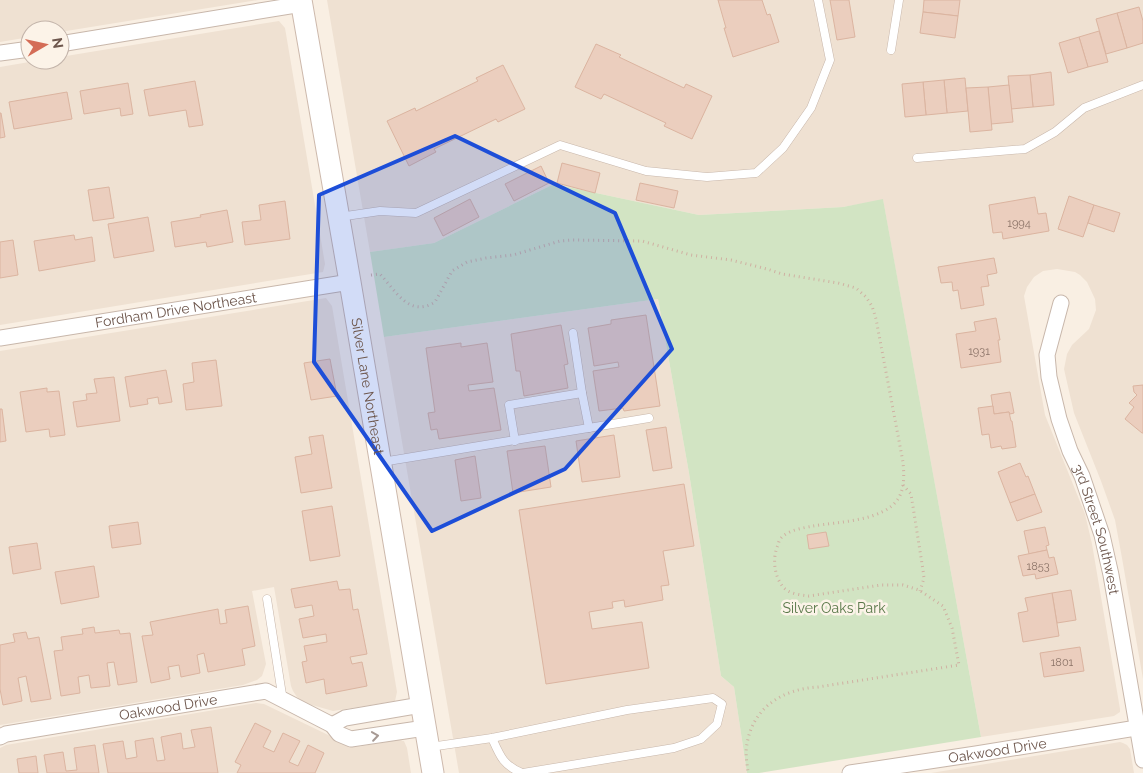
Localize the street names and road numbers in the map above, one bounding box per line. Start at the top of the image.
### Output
street label: Fordham Drive Northeast [94,289,258,331]
street label: Silver Lane Northeast [348,317,387,456]
street label: 3rd Street Southwest [1069,461,1122,596]
street label: Oakwood Drive [118,691,218,723]
street label: Oakwood Drive [947,735,1047,766]

